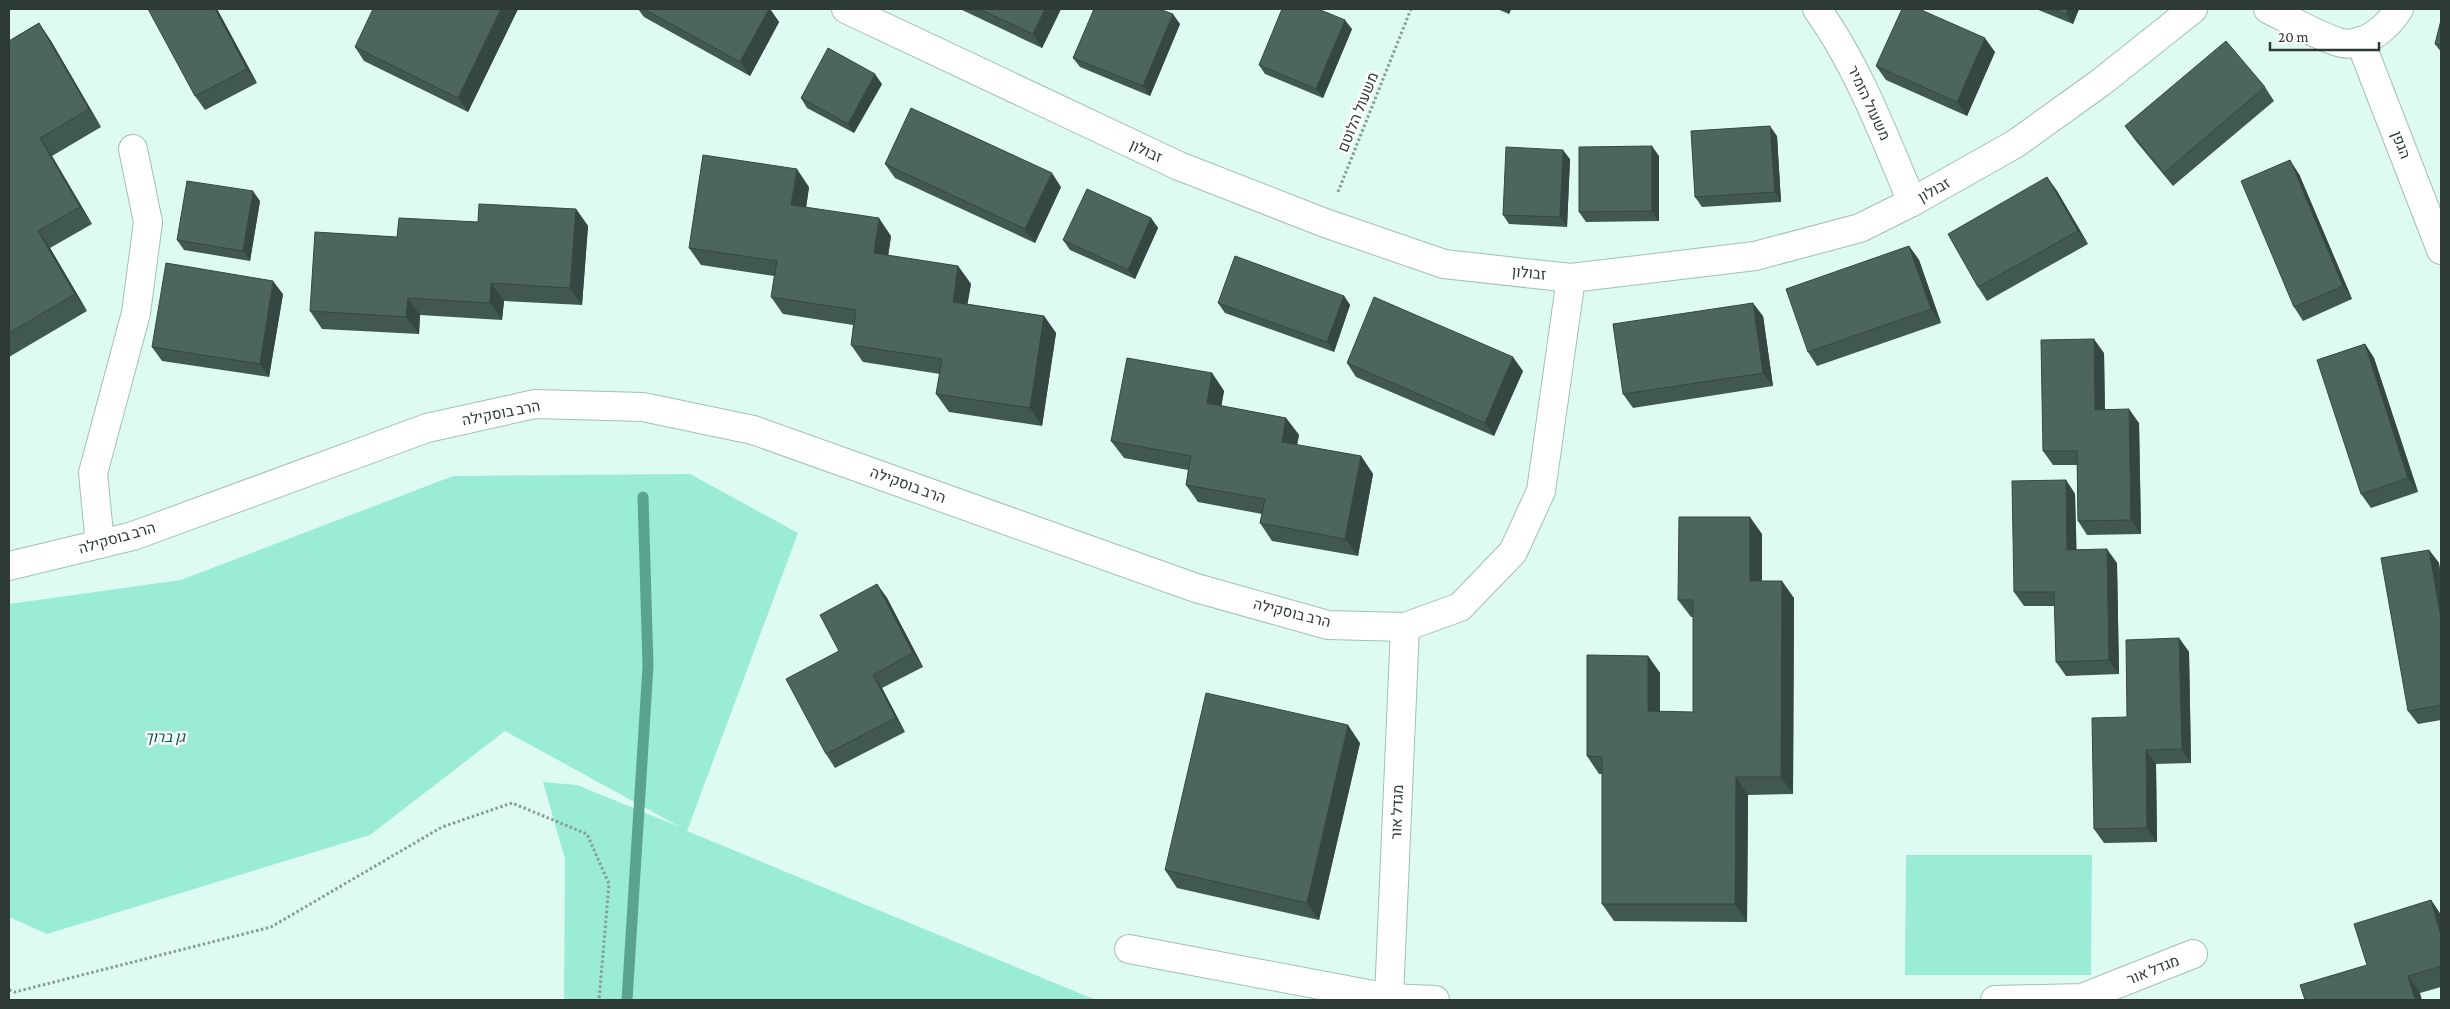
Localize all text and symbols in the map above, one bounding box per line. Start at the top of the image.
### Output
scale bar [2270,20,2379,52]
text: 20 m [2278,29,2309,45]
street label: משעול הזמיר [1845,63,1893,143]
street label: משעול הלוטם [1335,70,1381,154]
street label: הגפן [2388,129,2414,161]
street label: זבולון [1127,137,1165,165]
street label: זבולון [1915,175,1953,205]
street label: זבולון [1511,263,1547,283]
street label: הרב בוסקילה [461,398,541,428]
street label: הרב בוסקילה [868,464,948,506]
street label: הרב בוסקילה [77,519,157,557]
street label: הרב בוסקילה [1252,596,1332,630]
park label: גן ברוך [145,729,186,746]
street label: מגדל אור [1388,784,1406,840]
street label: מגדל אור [2124,952,2182,988]

